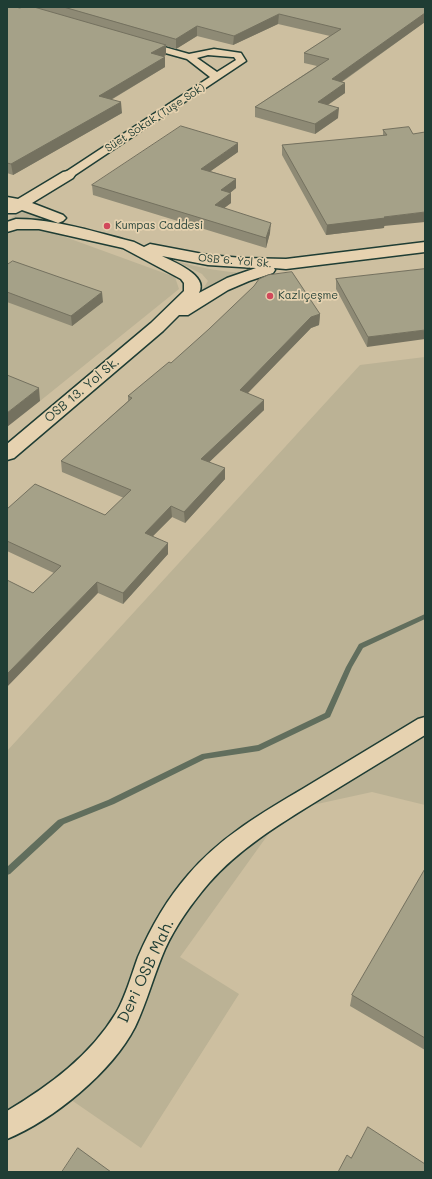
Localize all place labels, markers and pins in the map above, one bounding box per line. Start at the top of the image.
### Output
place label: Kumpas Caddesi [115,219,203,233]
marker: Kumpas Caddesi [102,221,112,231]
place label: Kazlıçeşme [278,289,338,303]
marker: Kazlıçeşme [265,291,275,301]

